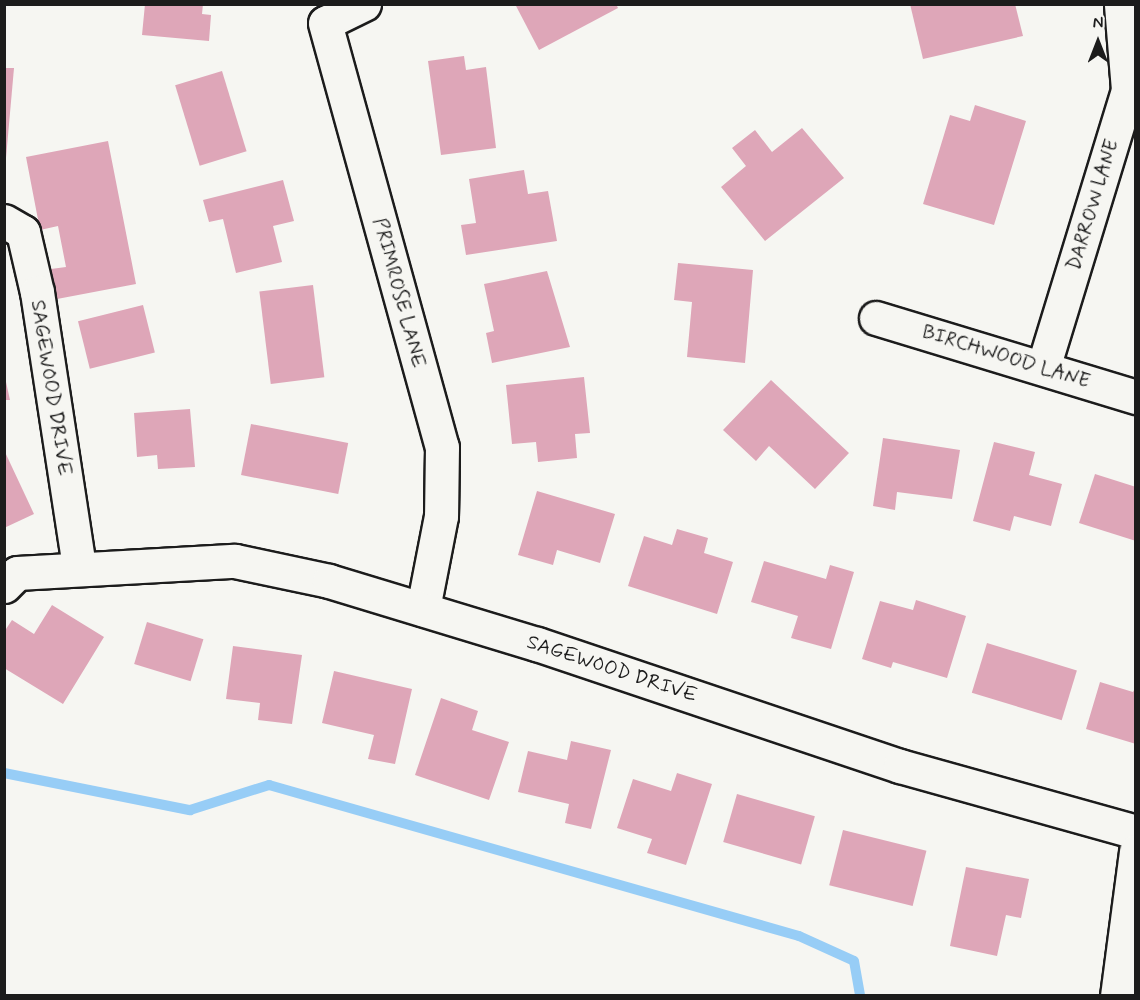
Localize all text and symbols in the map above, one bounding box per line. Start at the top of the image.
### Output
north arrow [1068,12,1128,72]
text: N [1093,13,1103,34]
street label: DARROW LANE [1061,134,1125,276]
street label: PRIMROSE LANE [367,215,431,371]
street label: SAGEWOOD DRIVE [25,298,77,478]
street label: BIRCHWOOD LANE [918,320,1094,394]
street label: SAGEWOOD DRIVE [524,630,700,708]

